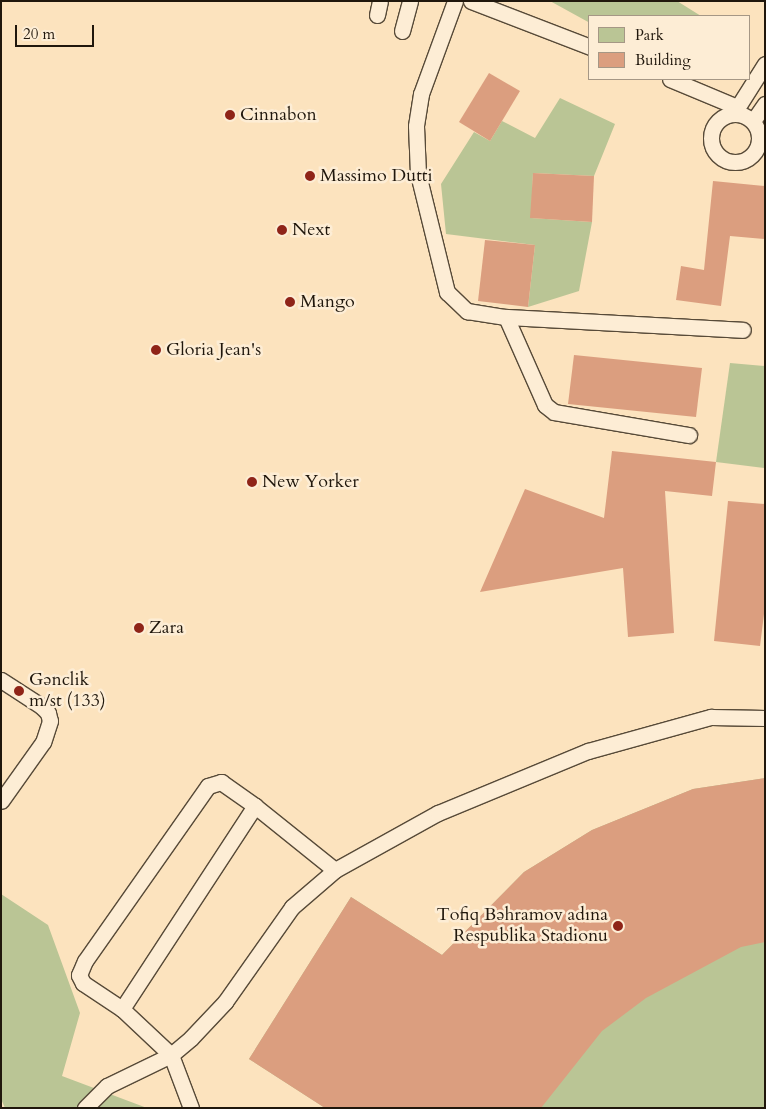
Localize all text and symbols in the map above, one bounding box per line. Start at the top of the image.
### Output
scale bar [18,15,96,47]
legend [588,15,751,80]
text: 20 m [23,24,55,44]
text: Park [635,25,664,45]
text: Building [635,50,691,70]
place label: Cinnabon [240,104,317,126]
marker: Cinnabon [224,109,236,121]
place label: Massimo Dutti [320,165,433,187]
marker: Massimo Dutti [304,170,316,182]
place label: Next [292,219,330,241]
marker: Next [276,224,288,236]
place label: Mango [300,291,355,313]
marker: Mango [284,296,296,308]
place label: Gloria Jean's [166,339,261,361]
marker: Gloria Jean's [150,344,162,356]
place label: New Yorker [262,471,359,493]
marker: New Yorker [246,476,258,488]
place label: Zara [149,617,184,639]
marker: Zara [133,622,145,634]
place label: Gənclik m/st (133) [29,670,106,712]
marker: Gənclik m/st (133) [13,685,25,697]
place label: Tofiq Bəhramov adına Respublika Stadionu [437,905,608,948]
marker: Tofiq Bəhramov adına Respublika Stadionu [612,920,624,932]

